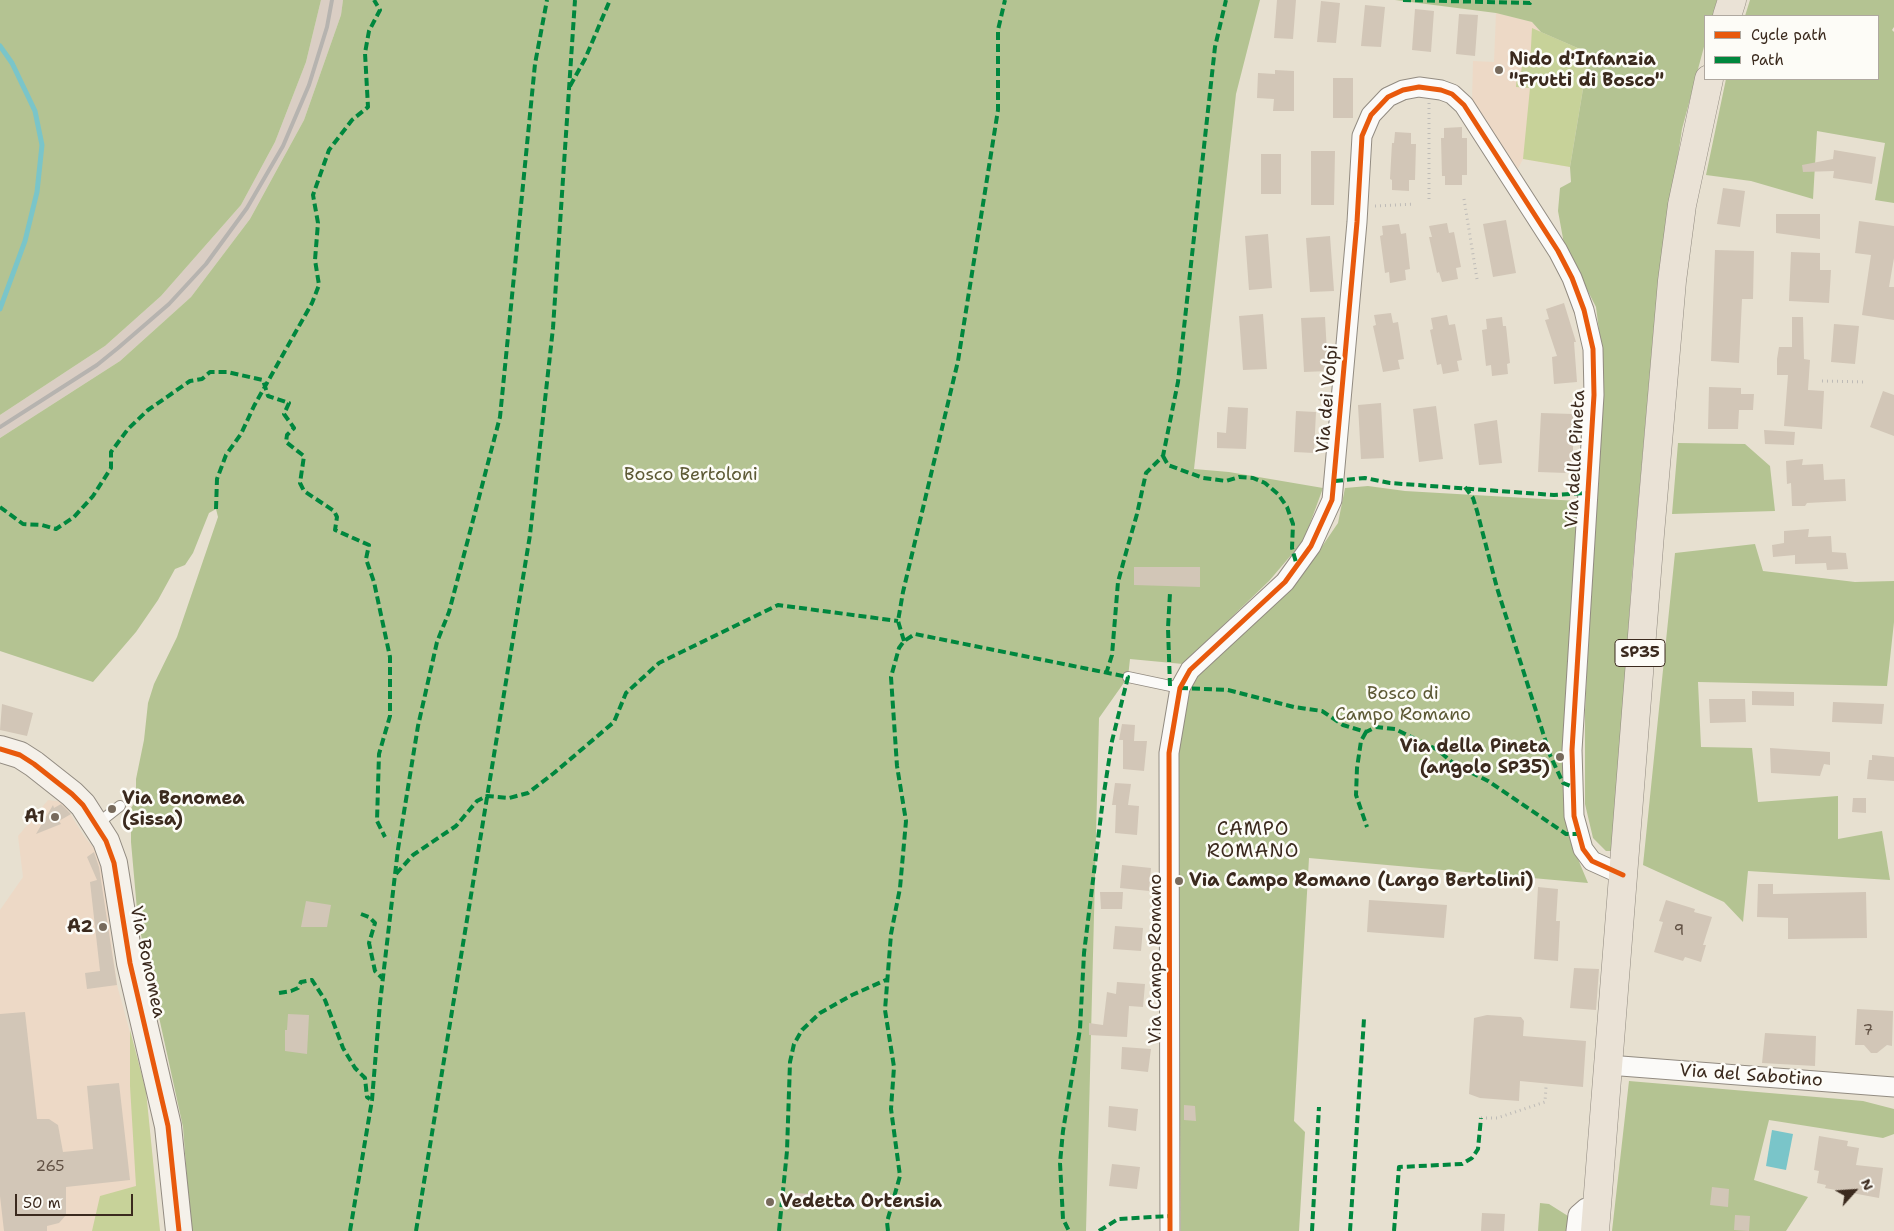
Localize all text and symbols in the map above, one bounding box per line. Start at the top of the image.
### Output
legend [1704,15,1879,80]
text: Cycle path [1751,25,1827,45]
place label: Nido d'Infanzia "Frutti di Bosco" [1509,49,1664,92]
text: Path [1751,50,1784,70]
marker: Nido d'Infanzia "Frutti di Bosco" [1493,64,1505,76]
street label: Via dei Volpi [1312,344,1344,454]
street label: Via della Pineta [1562,389,1590,529]
park label: Bosco Bertoloni [624,464,758,486]
road number: SP35 [1615,640,1665,666]
park label: Bosco di Campo Romano [1335,683,1471,726]
place label: Via della Pineta (angolo SP35) [1400,736,1550,779]
marker: Via della Pineta (angolo SP35) [1554,751,1566,763]
place label: Via Bonomea (Sissa) [122,788,244,831]
marker: Via Bonomea (Sissa) [106,803,118,815]
place label: A1 [24,806,45,828]
marker: A1 [49,811,61,823]
district label: CAMPO ROMANO [1206,819,1300,863]
place label: Via Campo Romano (Largo Bertolini) [1189,870,1534,892]
street label: Via Campo Romano [1145,874,1167,1044]
marker: Via Campo Romano (Largo Bertolini) [1173,875,1185,887]
street label: Via Bonomea [125,904,169,1020]
place label: A2 [67,916,93,938]
marker: A2 [97,921,109,933]
house number: 9 [1674,922,1684,940]
house number: 7 [1863,1022,1873,1040]
street label: Via del Sabotino [1679,1060,1823,1092]
house number: 265 [36,1158,64,1176]
north arrow [1829,1166,1879,1216]
text: N [1857,1175,1878,1193]
scale bar [18,1184,135,1216]
place label: Vedetta Ortensia [780,1191,942,1213]
text: 50 m [23,1193,61,1213]
marker: Vedetta Ortensia [764,1196,776,1208]

